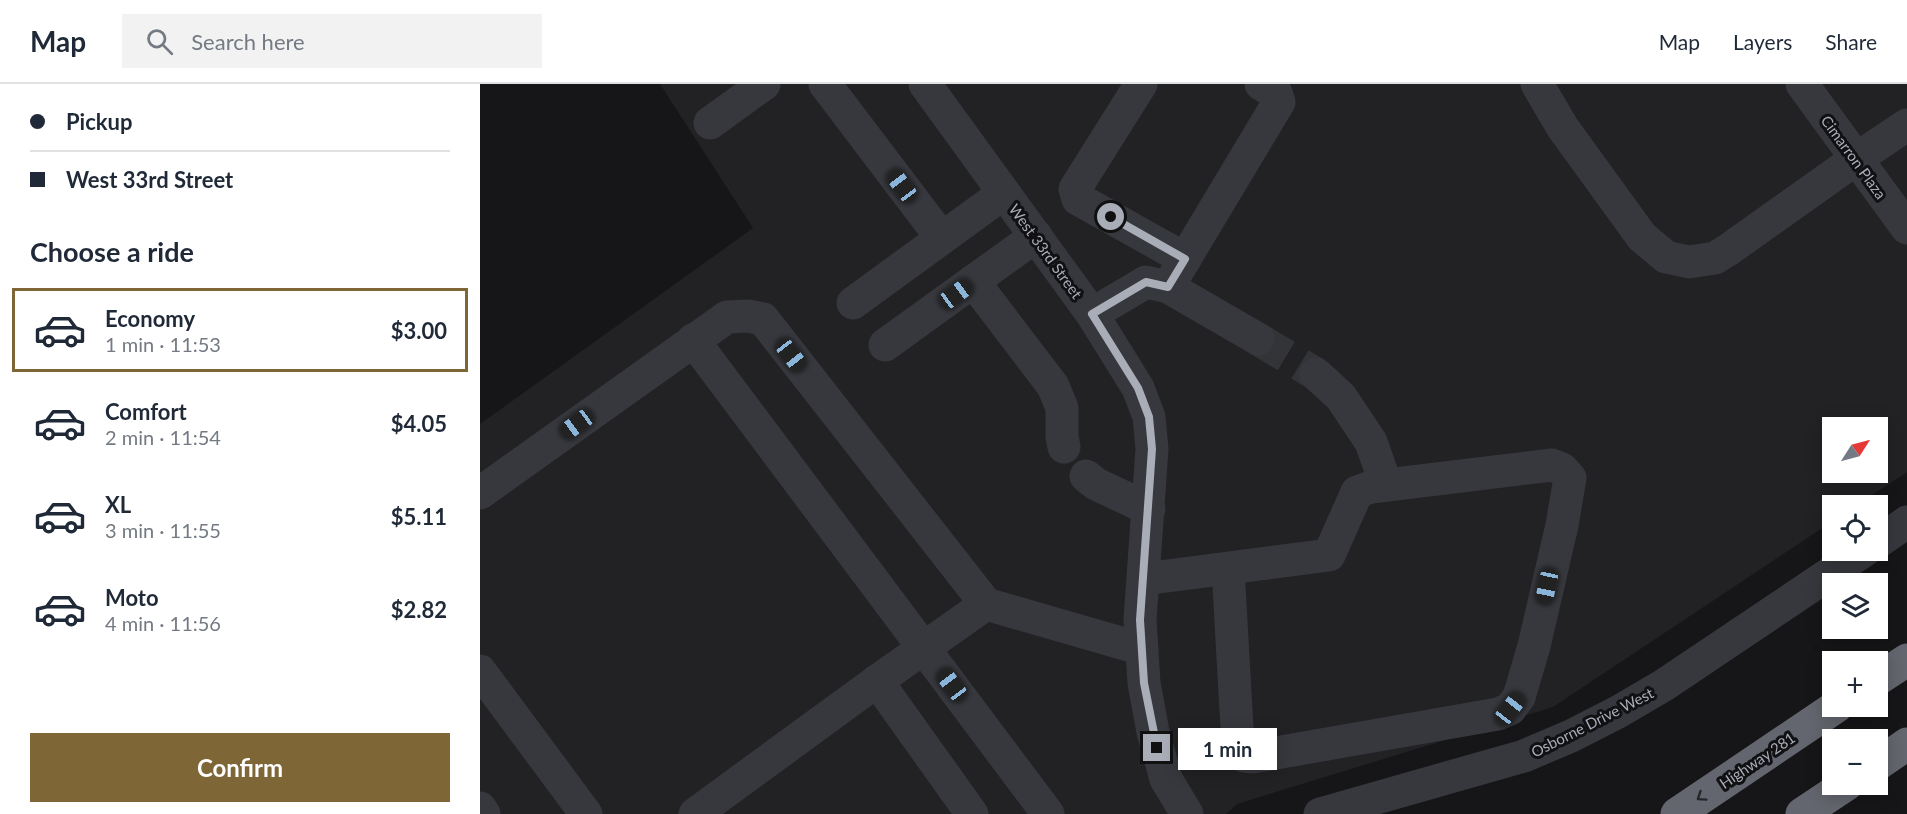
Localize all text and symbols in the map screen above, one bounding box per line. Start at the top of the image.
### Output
search box [122,14,542,68]
text: Map [30,24,86,58]
icon: search [143,25,176,58]
text: Search here [191,28,305,55]
text: Map [1659,29,1700,54]
text: Layers [1733,29,1792,54]
text: Share [1825,29,1877,54]
text: Pickup [66,108,132,135]
street label: Cimarron Plaza [1818,112,1890,202]
text: West 33rd Street [66,166,233,193]
car [884,166,920,206]
street label: West 33rd Street [1006,200,1087,302]
route start [1097,203,1124,230]
text: Choose a ride [30,235,194,268]
car [936,276,976,312]
icon: car [33,303,87,357]
text: Economy [105,305,195,332]
text: $3.00 [391,317,447,344]
text: 1 min · 11:53 [105,332,221,356]
car [773,335,809,375]
icon: car [33,396,87,450]
text: Comfort [105,398,187,425]
car [557,406,597,442]
text: $4.05 [391,410,447,437]
north arrow [1822,417,1888,483]
map controls [1822,417,1888,795]
text: 2 min · 11:54 [105,425,221,449]
icon: car [33,489,87,543]
text: XL [105,491,131,518]
button: locate [1822,495,1888,561]
text: $5.11 [391,503,447,530]
text: 3 min · 11:55 [105,518,221,542]
car [1534,567,1560,605]
button: layers [1822,573,1888,639]
icon: car [33,582,87,636]
text: Moto [105,584,159,611]
text: $2.82 [391,596,447,623]
text: 4 min · 11:56 [105,611,221,635]
button: + [1822,651,1888,717]
car [934,665,970,705]
street label: Osborne Drive West [1528,683,1657,761]
car [1492,689,1528,729]
callout: 1 min [1178,727,1277,769]
street label: Highway 281 [1716,728,1798,792]
button: − [1822,729,1888,795]
button: Confirm [30,733,450,802]
route end [1143,734,1170,761]
text: 1 min [1203,737,1252,761]
one-way arrow [1697,790,1707,802]

